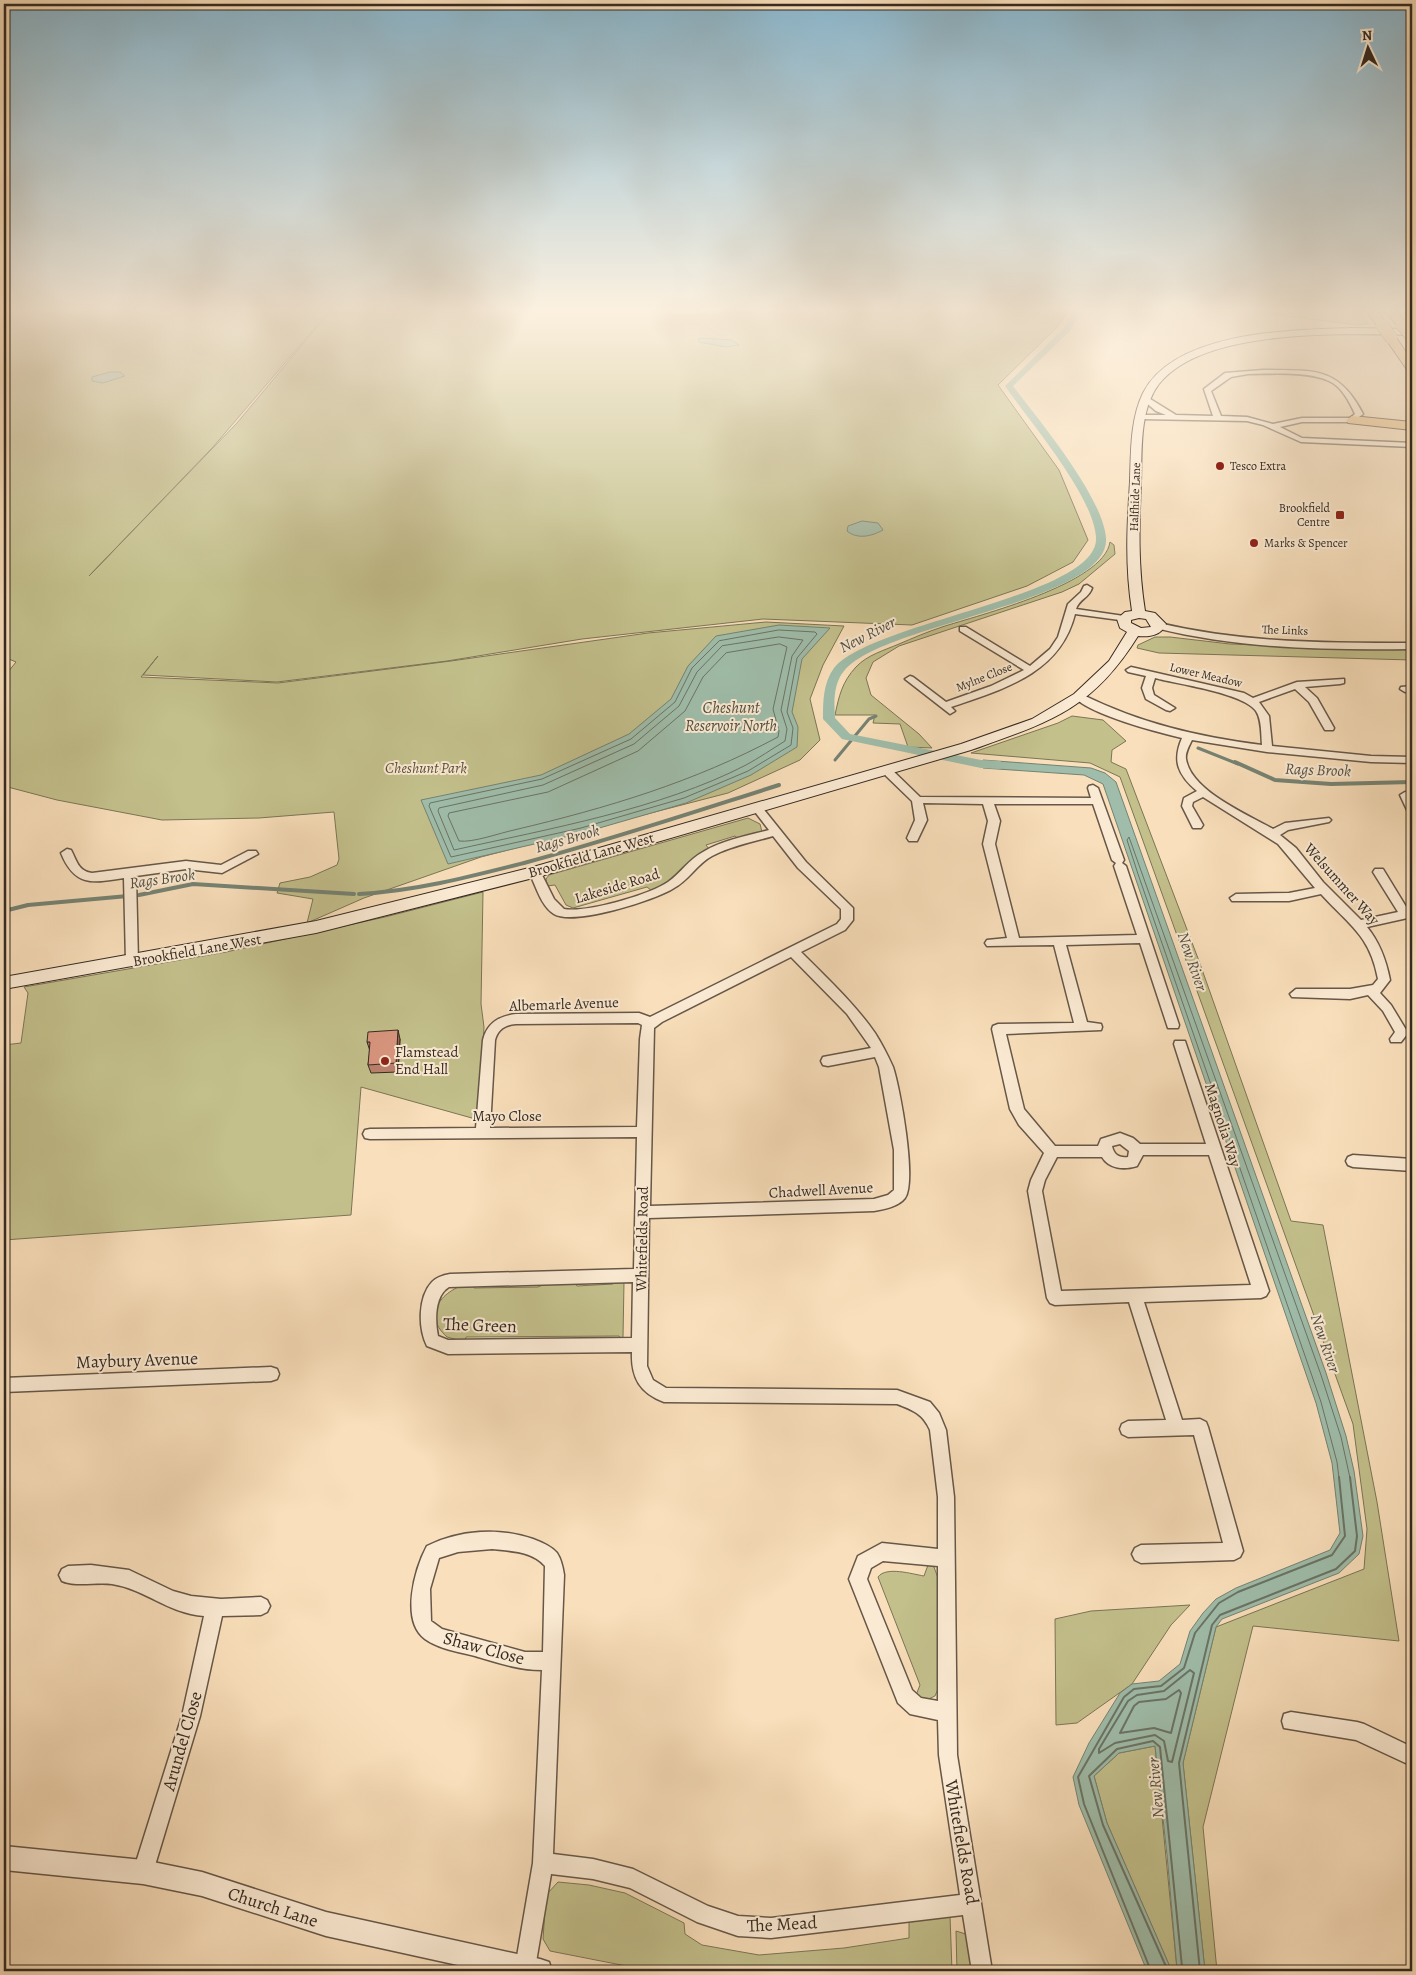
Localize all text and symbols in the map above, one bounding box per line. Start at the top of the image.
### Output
north arrow [1344,22,1394,72]
text: N [1361,26,1373,45]
place label: Tesco Extra [1230,458,1287,474]
marker: Tesco Extra [1214,460,1226,472]
street label: Halfhide Lane [1126,462,1144,532]
place label: Brookfield Centre [1279,500,1331,530]
marker: Brookfield Centre [1334,509,1346,521]
place label: Marks & Spencer [1264,535,1348,551]
marker: Marks & Spencer [1248,537,1260,549]
water label: New River [835,611,900,658]
street label: The Links [1262,621,1309,639]
street label: Mylne Close [954,659,1014,695]
street label: Lower Meadow [1168,659,1244,691]
water label: Cheshunt Reservoir North [685,697,777,737]
park label: Cheshunt Park [385,758,467,778]
water label: Rags Brook [1285,758,1351,782]
water label: Rags Brook [533,819,602,859]
street label: Brookfield Lane West [526,827,656,883]
street label: Welsummer Way [1299,838,1384,930]
street label: Lakeside Road [572,863,663,908]
water label: Rags Brook [128,864,196,894]
street label: Brookfield Lane West [131,929,263,971]
water label: New River [1172,929,1212,994]
street label: Albemarle Avenue [508,992,619,1016]
place label: Flamstead End Hall [395,1042,460,1079]
marker: Flamstead End Hall [379,1055,391,1067]
street label: Magnolia Way [1200,1081,1246,1170]
street label: Mayo Close [472,1106,542,1126]
street label: Chadwell Avenue [768,1177,874,1203]
street label: Whitefields Road [631,1185,653,1293]
water label: New River [1305,1311,1345,1376]
street label: The Green [443,1312,517,1338]
street label: Maybury Avenue [75,1346,199,1374]
street label: Shaw Close [441,1626,527,1670]
street label: Arundel Close [156,1689,208,1794]
water label: New River [1142,1756,1170,1819]
street label: Whitefields Road [939,1777,985,1907]
street label: Church Lane [225,1881,321,1933]
street label: The Mead [746,1910,818,1938]

